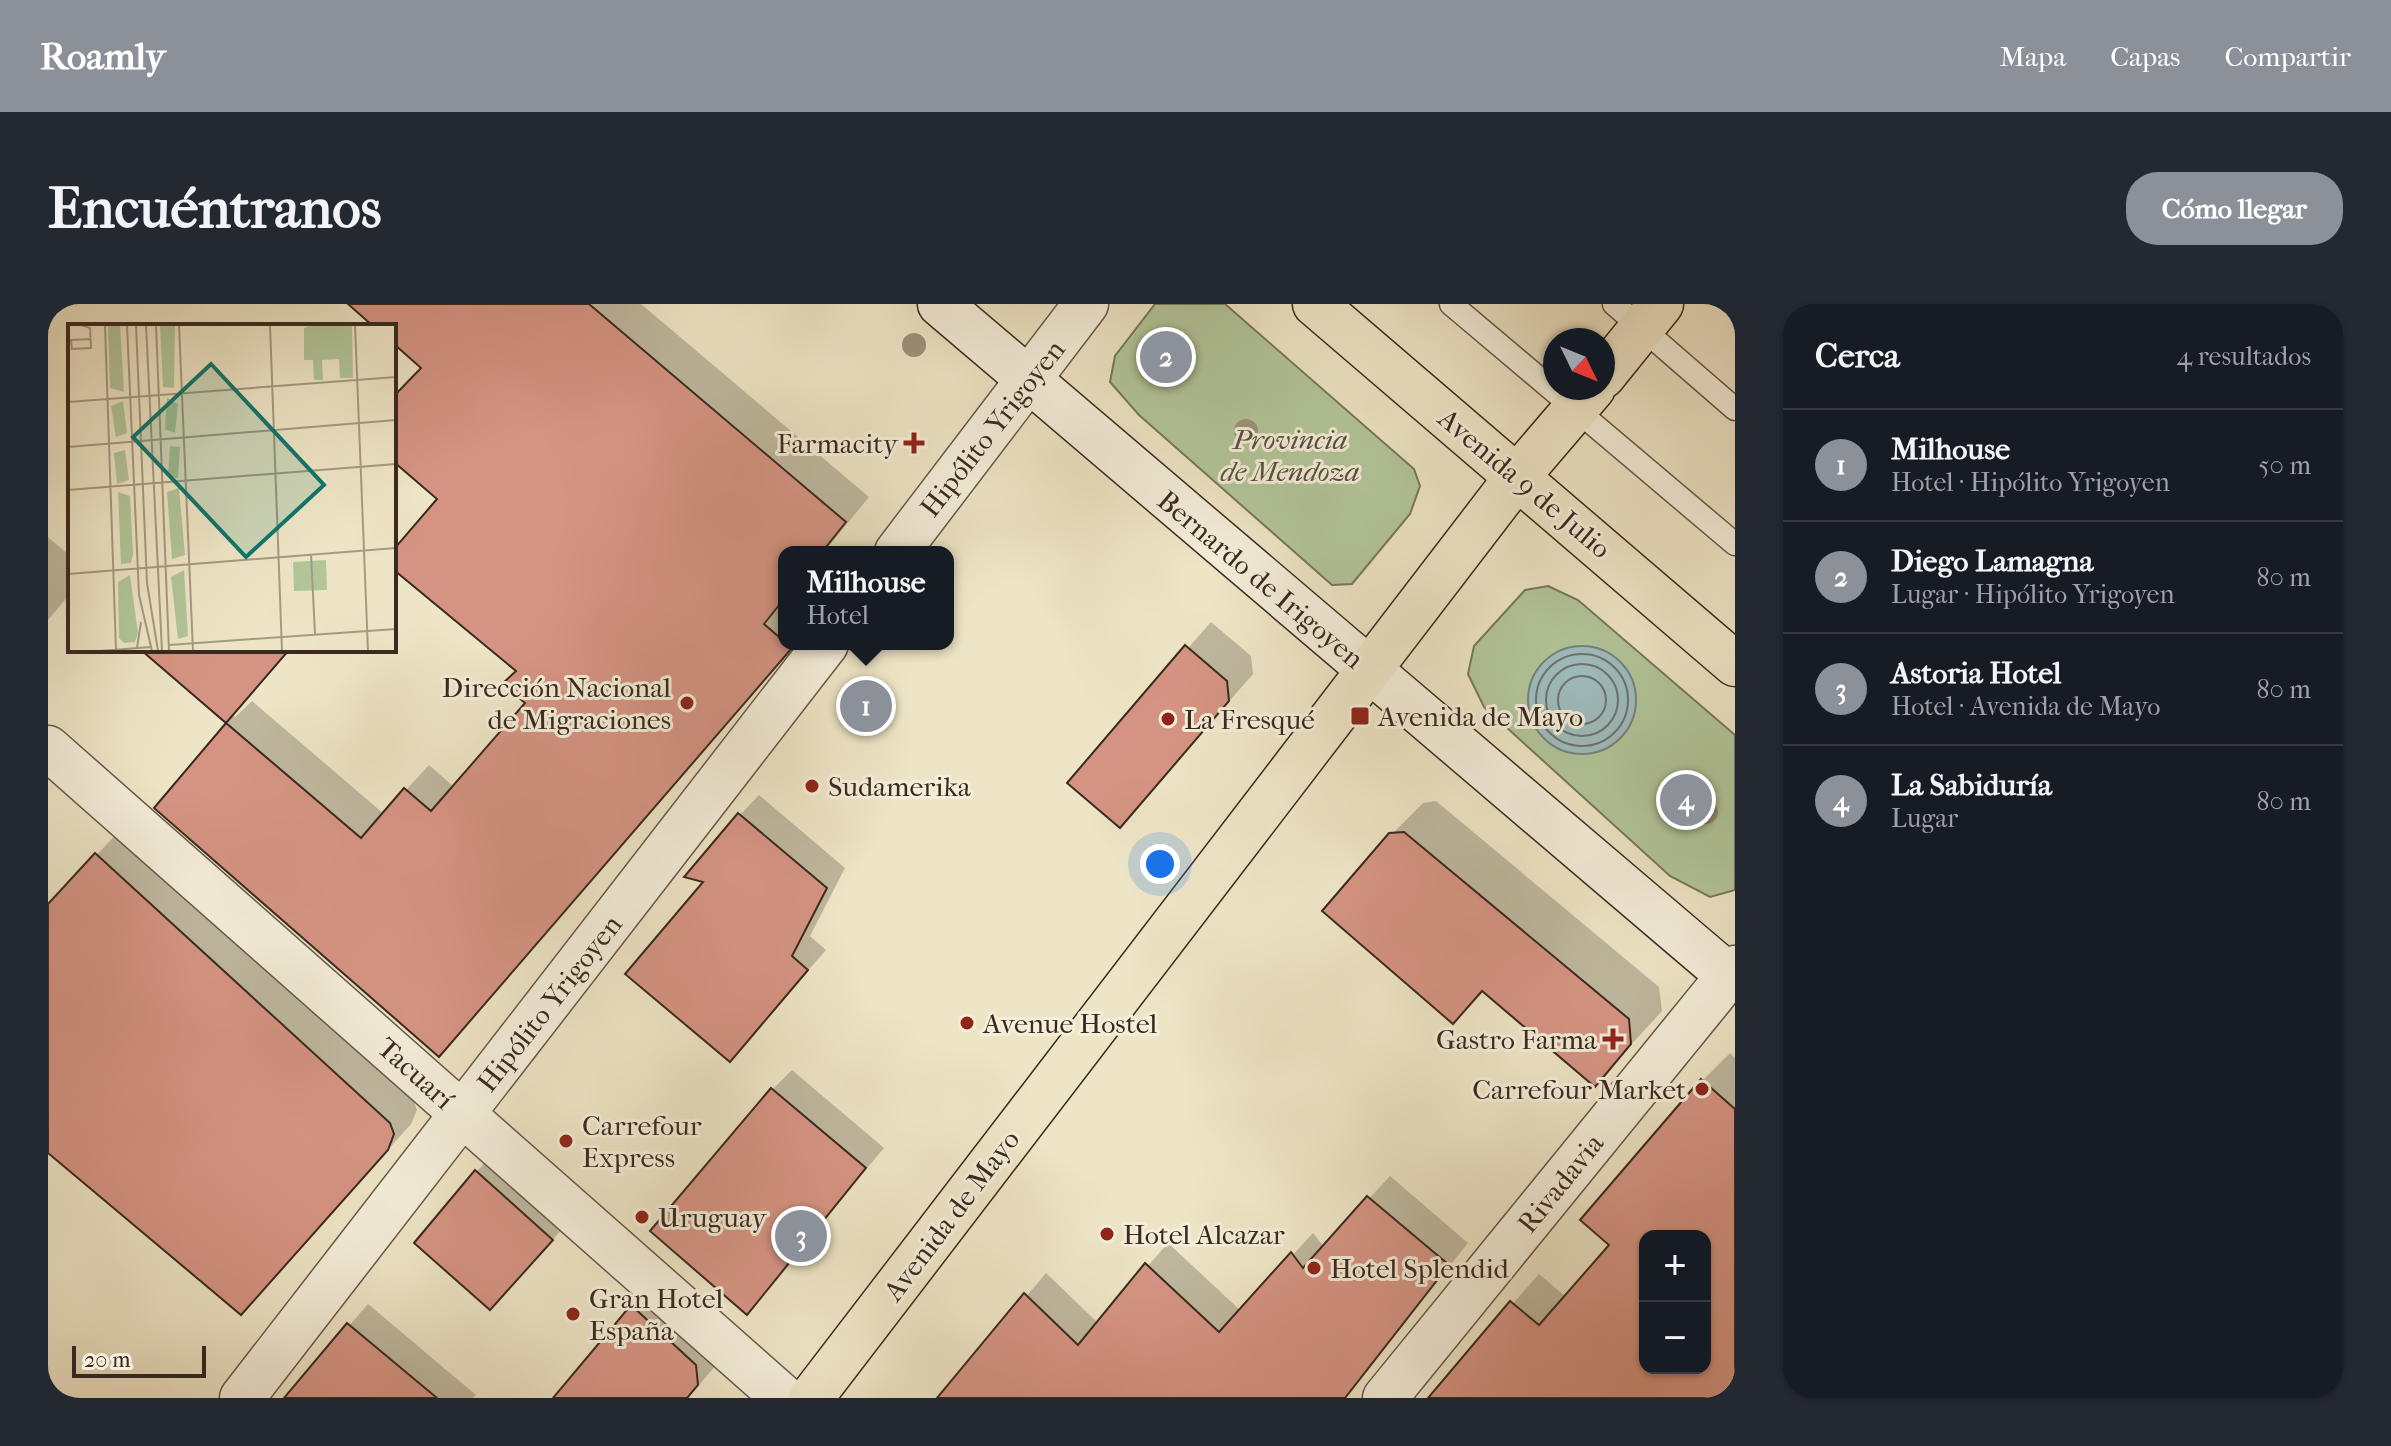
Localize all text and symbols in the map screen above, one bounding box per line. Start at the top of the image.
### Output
text: Roamly [40,34,166,79]
text: Mapa [1999,40,2066,73]
text: Capas [2110,40,2180,73]
text: Compartir [2224,40,2351,73]
button: Cómo llegar [2126,172,2343,245]
text: Encuéntranos [48,176,381,241]
inset map [68,324,396,652]
pin: 2 [1140,327,1192,387]
north arrow [1543,328,1615,400]
street label: Hipólito Yrigoyen [913,333,1072,523]
text: Cerca [1815,336,1900,376]
text: 4 resultados [2177,341,2311,372]
street label: Avenida 9 de Julio [1431,401,1618,565]
park label: Provincia de Mendoza [1221,423,1359,488]
place label: Farmacity [777,427,899,460]
text: Milhouse [1891,432,2010,467]
marker: Farmacity [905,434,923,452]
text: 1 [1836,450,1846,481]
text: 50 m [2258,450,2311,481]
text: Hotel · Hipólito Yrigoyen [1891,467,2170,498]
street label: Bernardo de Irigoyen [1151,484,1370,675]
text: Diego Lamagna [1891,544,2093,579]
popup [778,546,954,650]
text: 2 [1834,562,1848,593]
text: 80 m [2256,562,2311,593]
text: Milhouse [806,565,926,600]
text: Lugar · Hipólito Yrigoyen [1891,579,2175,610]
text: Hotel [806,600,869,631]
text: Astoria Hotel [1891,656,2061,691]
place label: Dirección Nacional de Migraciones [442,671,671,736]
text: 3 [1836,674,1846,705]
text: 80 m [2256,674,2311,705]
pin: 1 [840,676,892,736]
text: Hotel · Avenida de Mayo [1891,691,2160,722]
marker: Dirección Nacional de Migraciones [678,694,696,712]
place label: Avenida de Mayo [1377,700,1583,733]
place label: La Fresqué [1184,703,1315,736]
marker: Avenida de Mayo [1349,705,1371,727]
marker: La Fresqué [1159,710,1177,728]
text: La Sabiduría [1891,768,2052,803]
place label: Sudamerika [828,770,972,803]
pin: 4 [1660,770,1712,830]
marker: Sudamerika [803,777,821,795]
text: 4 [1833,786,1849,817]
text: 80 m [2256,786,2311,817]
text: Lugar [1891,803,1958,834]
your location [1140,844,1180,884]
street label: Hipólito Yrigoyen [470,908,629,1098]
place label: Avenue Hostel [982,1007,1157,1040]
marker: Avenue Hostel [958,1014,976,1032]
place label: Gastro Farma [1436,1023,1598,1056]
marker: Gastro Farma [1604,1030,1622,1048]
street label: Tacuarí [371,1031,461,1116]
place label: Carrefour Market [1472,1073,1686,1106]
marker: Carrefour Market [1693,1080,1711,1098]
place label: Carrefour Express [582,1109,702,1174]
street label: Avenida de Mayo [876,1123,1026,1308]
street label: Rivadavia [1511,1126,1611,1239]
marker: Carrefour Express [557,1132,575,1150]
place label: Uruguay [658,1201,767,1234]
pin: 3 [775,1206,827,1266]
marker: Uruguay [633,1208,651,1226]
place label: Hotel Alcazar [1123,1218,1285,1251]
marker: Hotel Alcazar [1098,1225,1116,1243]
map controls [1639,1230,1711,1374]
button: + [1639,1230,1711,1302]
place label: Hotel Splendid [1330,1252,1510,1285]
marker: Hotel Splendid [1305,1259,1323,1277]
place label: Gran Hotel España [589,1282,724,1347]
button: − [1639,1302,1711,1374]
marker: Gran Hotel España [564,1305,582,1323]
scale bar [72,1342,206,1378]
text: 20 m [84,1347,130,1373]

